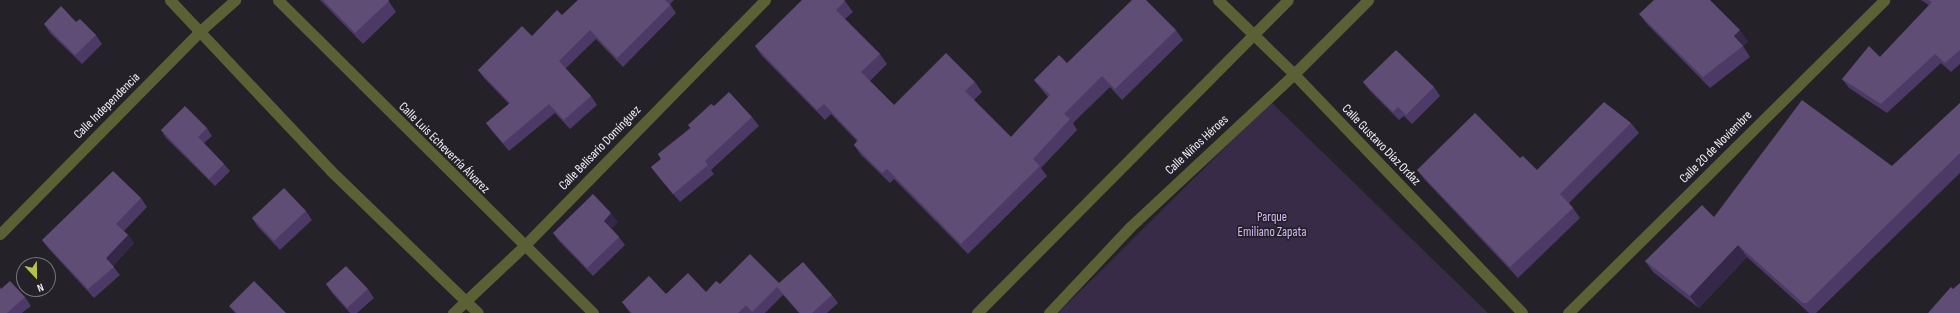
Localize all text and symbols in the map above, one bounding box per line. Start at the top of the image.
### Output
street label: Calle Independencia [71,70,143,142]
street label: Calle Luis Echeverría Álvarez [395,99,493,197]
street label: Calle Gustavo Díaz Ordaz [1338,101,1424,189]
street label: Calle Belisario Domínguez [556,103,644,193]
street label: Calle 20 de Noviembre [1676,107,1756,187]
street label: Calle Niños Héroes [1162,112,1232,178]
park label: Parque Emiliano Zapata [1238,210,1306,241]
north arrow [16,257,56,297]
text: N [35,281,45,295]

